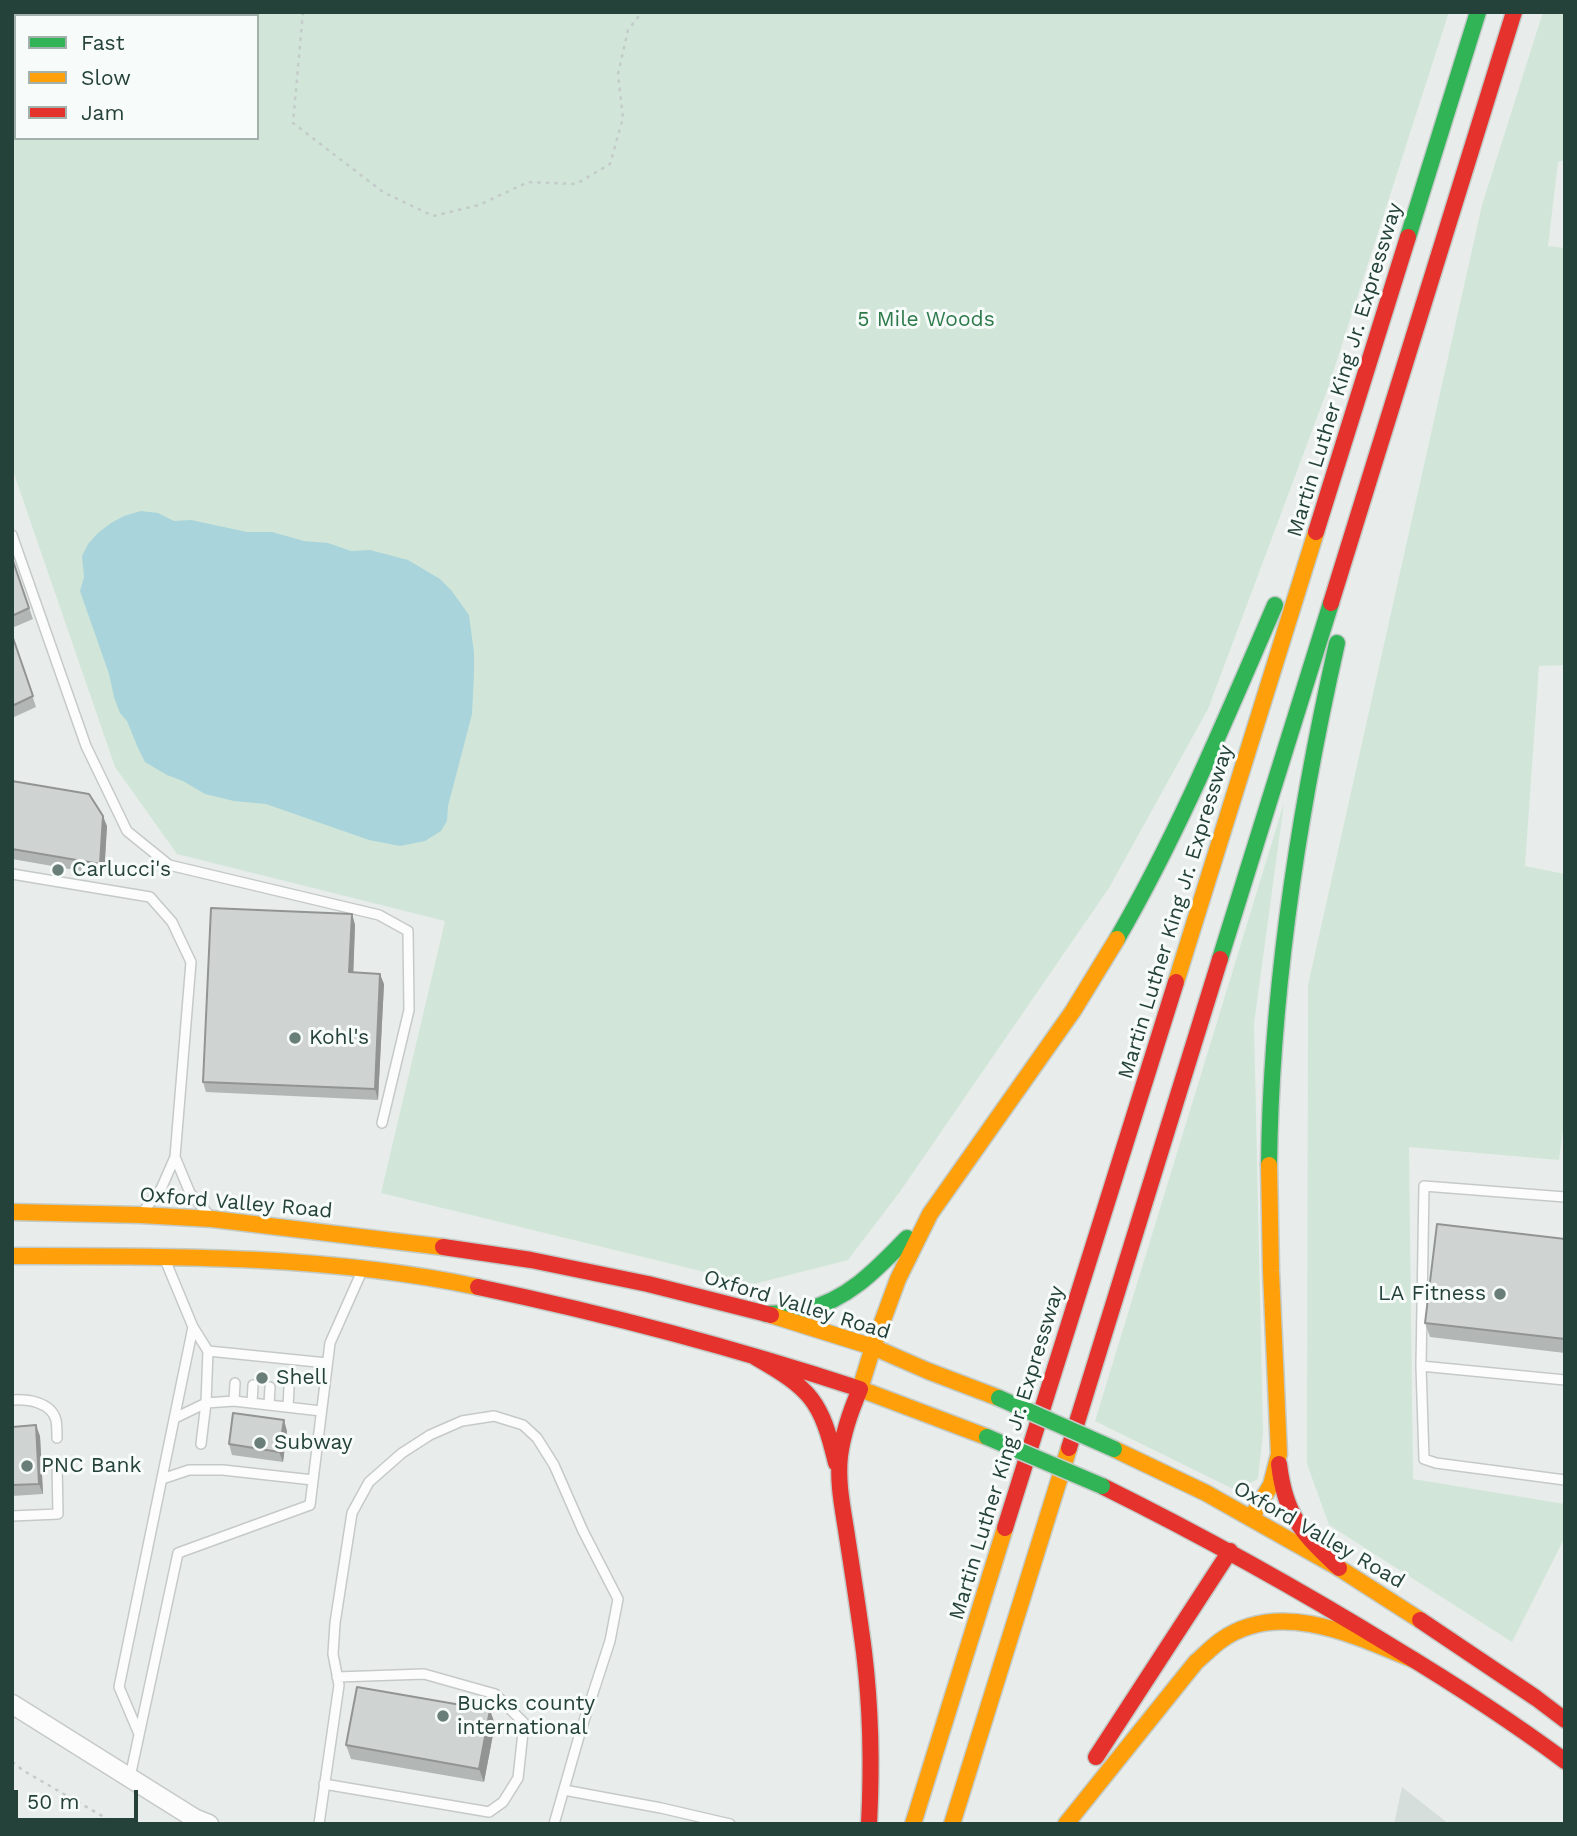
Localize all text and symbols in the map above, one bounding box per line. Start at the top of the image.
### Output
legend [14,14,259,140]
text: Fast [81,30,125,55]
text: Slow [81,65,131,90]
text: Jam [81,100,124,125]
street label: Martin Luther King Jr. Expressway [1282,200,1408,540]
park label: 5 Mile Woods [857,307,995,333]
street label: Martin Luther King Jr. Expressway [1113,742,1239,1082]
place label: Carlucci's [72,857,171,883]
marker: Carlucci's [50,862,66,878]
place label: Kohl's [309,1025,369,1051]
marker: Kohl's [287,1030,303,1046]
street label: Oxford Valley Road [138,1182,334,1224]
street label: Oxford Valley Road [701,1265,893,1345]
place label: LA Fitness [1378,1281,1486,1307]
street label: Martin Luther King Jr. Expressway [944,1283,1070,1623]
marker: LA Fitness [1492,1286,1508,1302]
place label: Shell [276,1365,327,1391]
marker: Shell [254,1370,270,1386]
place label: Subway [274,1430,353,1456]
marker: Subway [252,1435,268,1451]
place label: PNC Bank [41,1453,141,1479]
marker: PNC Bank [19,1458,35,1474]
street label: Oxford Valley Road [1229,1476,1409,1594]
place label: Bucks county international [457,1691,595,1741]
marker: Bucks county international [435,1708,451,1724]
scale bar [18,1776,142,1820]
text: 50 m [27,1789,79,1814]

